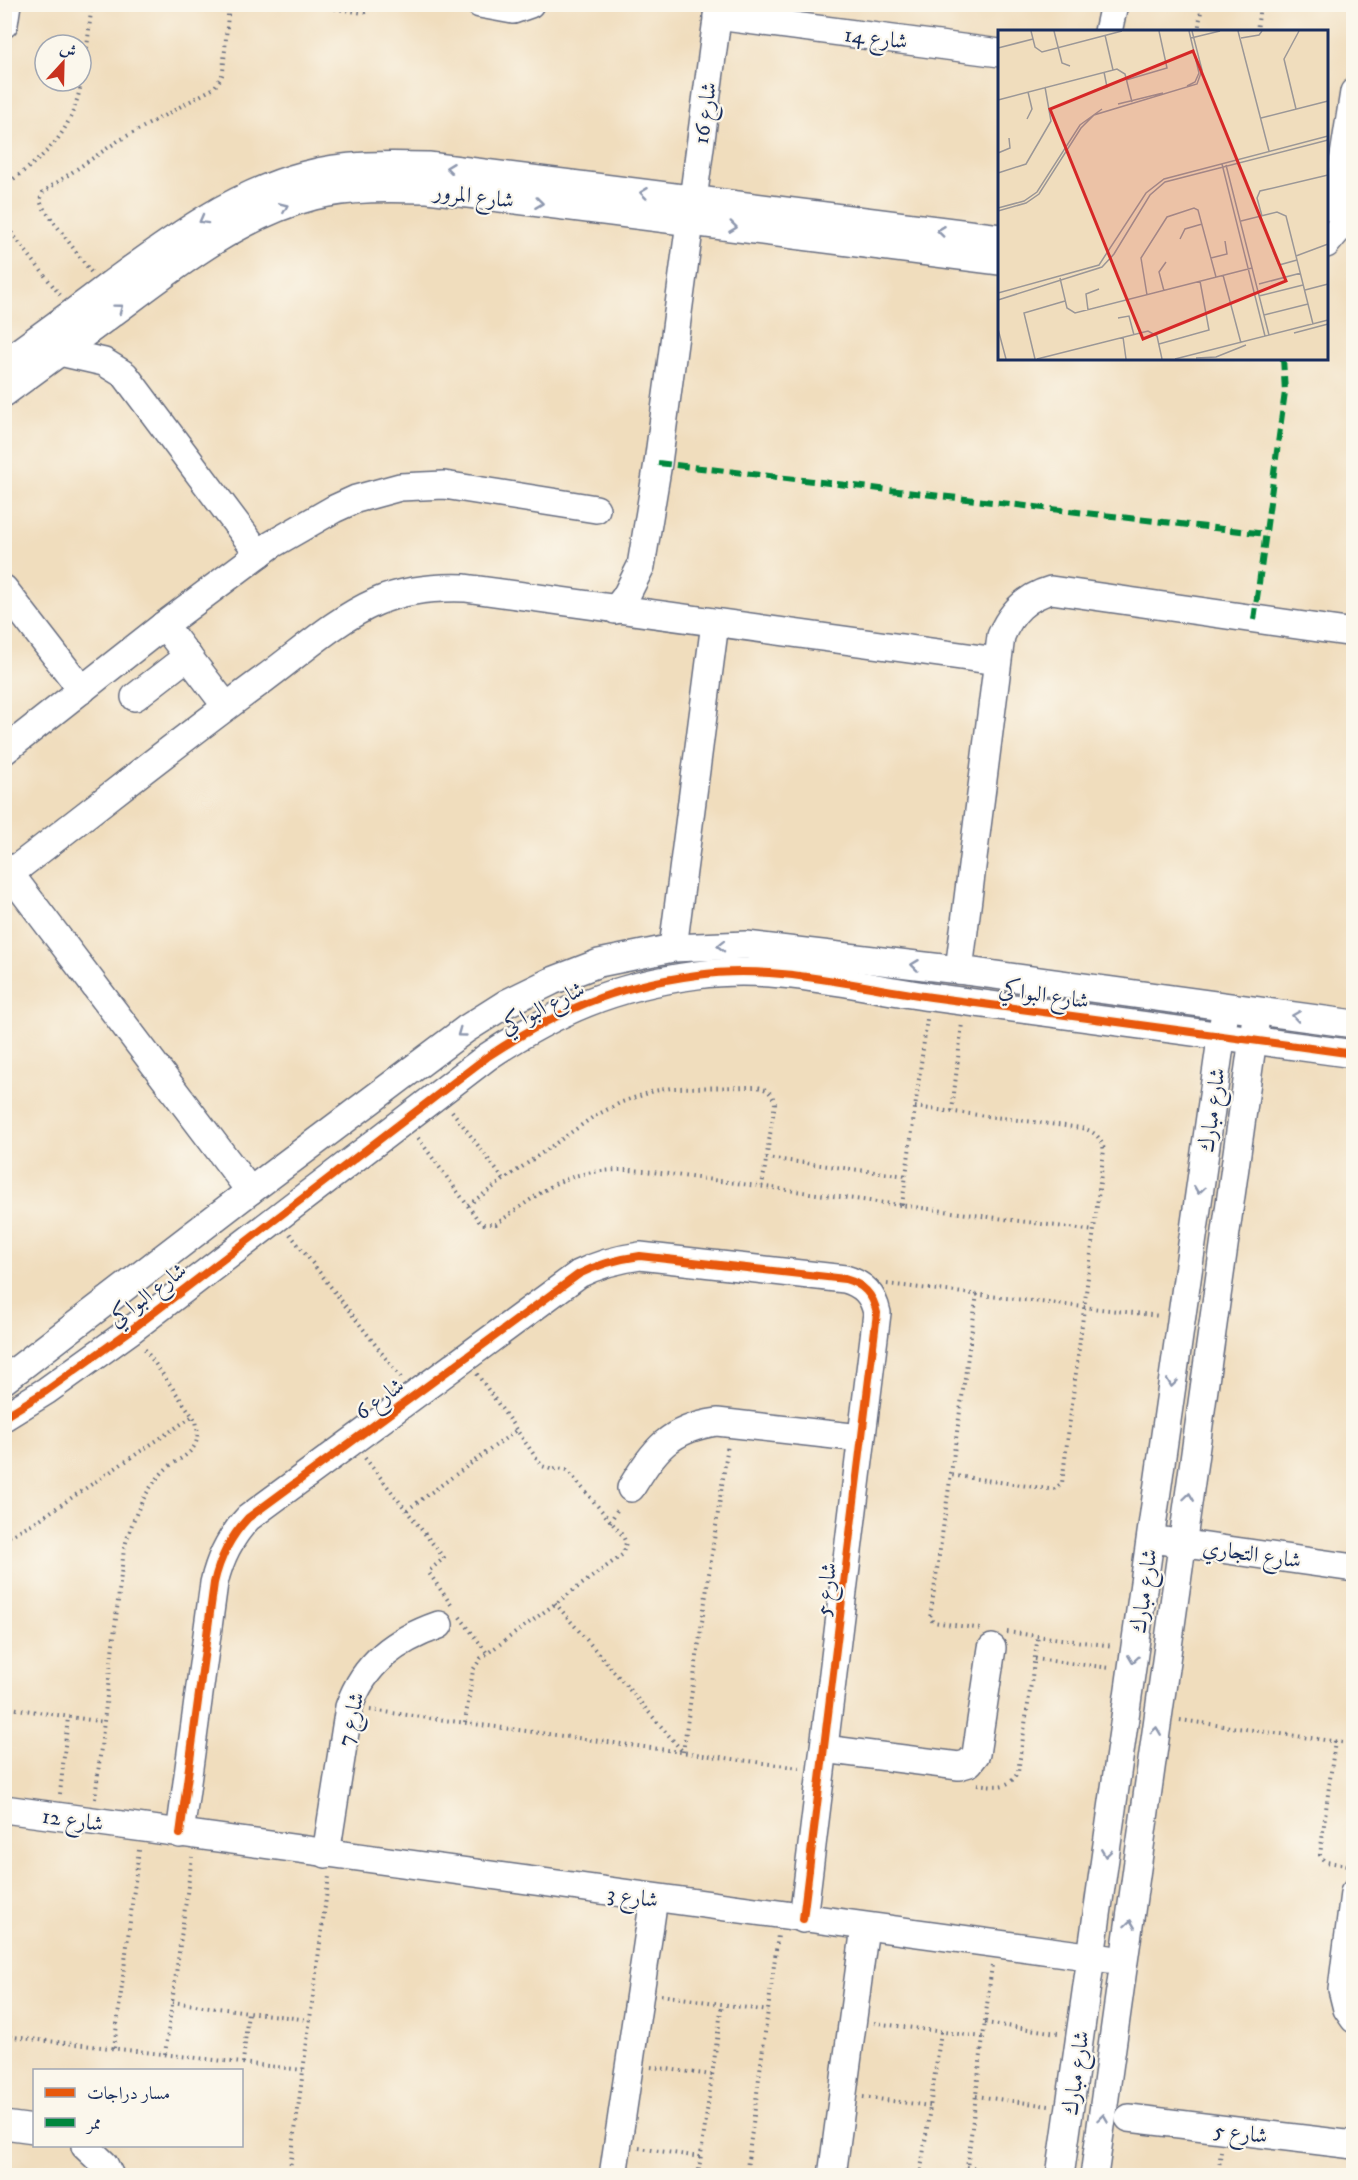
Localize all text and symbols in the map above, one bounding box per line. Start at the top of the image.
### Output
street label: شارع 14 [842,21,909,60]
inset map [998,30,1328,360]
north arrow [33,33,93,93]
text: ش [57,38,79,62]
street label: شارع 16 [688,80,727,147]
one-way arrow [446,163,455,175]
street label: شارع المرور [430,178,515,219]
one-way arrow [639,187,648,200]
one-way arrow [535,196,544,209]
one-way arrow [278,202,289,214]
one-way arrow [199,213,209,224]
one-way arrow [728,221,737,233]
one-way arrow [937,225,946,237]
one-way arrow [112,305,123,316]
one-way arrow [717,940,726,952]
one-way arrow [910,959,920,971]
street label: شارع البواكي [496,975,591,1045]
street label: شارع البواكي [996,975,1091,1019]
one-way arrow [1291,1011,1300,1023]
one-way arrow [457,1026,468,1037]
street label: شارع مبارك [1193,1066,1236,1155]
one-way arrow [1194,1186,1206,1195]
street label: شارع البواكي [103,1256,195,1337]
street label: شارع 6 [350,1372,412,1429]
one-way arrow [1167,1379,1179,1388]
one-way arrow [1183,1492,1195,1501]
street label: شارع التجاري [1200,1534,1303,1579]
street label: شارع مبارك [1125,1547,1168,1636]
street label: شارع 5 [810,1561,847,1618]
one-way arrow [1128,1655,1140,1664]
street label: شارع 7 [332,1690,375,1750]
one-way arrow [1150,1727,1162,1736]
street label: شارع 12 [40,1803,105,1842]
one-way arrow [1100,1848,1112,1857]
street label: شارع 3 [605,1881,660,1918]
one-way arrow [1123,1920,1135,1929]
street label: شارع مبارك [1057,2029,1100,2118]
legend [33,2069,243,2147]
text: مسار دراجات [87,2083,170,2105]
text: ممر [85,2113,101,2135]
one-way arrow [1096,2113,1108,2122]
street label: شارع 5 [1212,2117,1269,2154]

